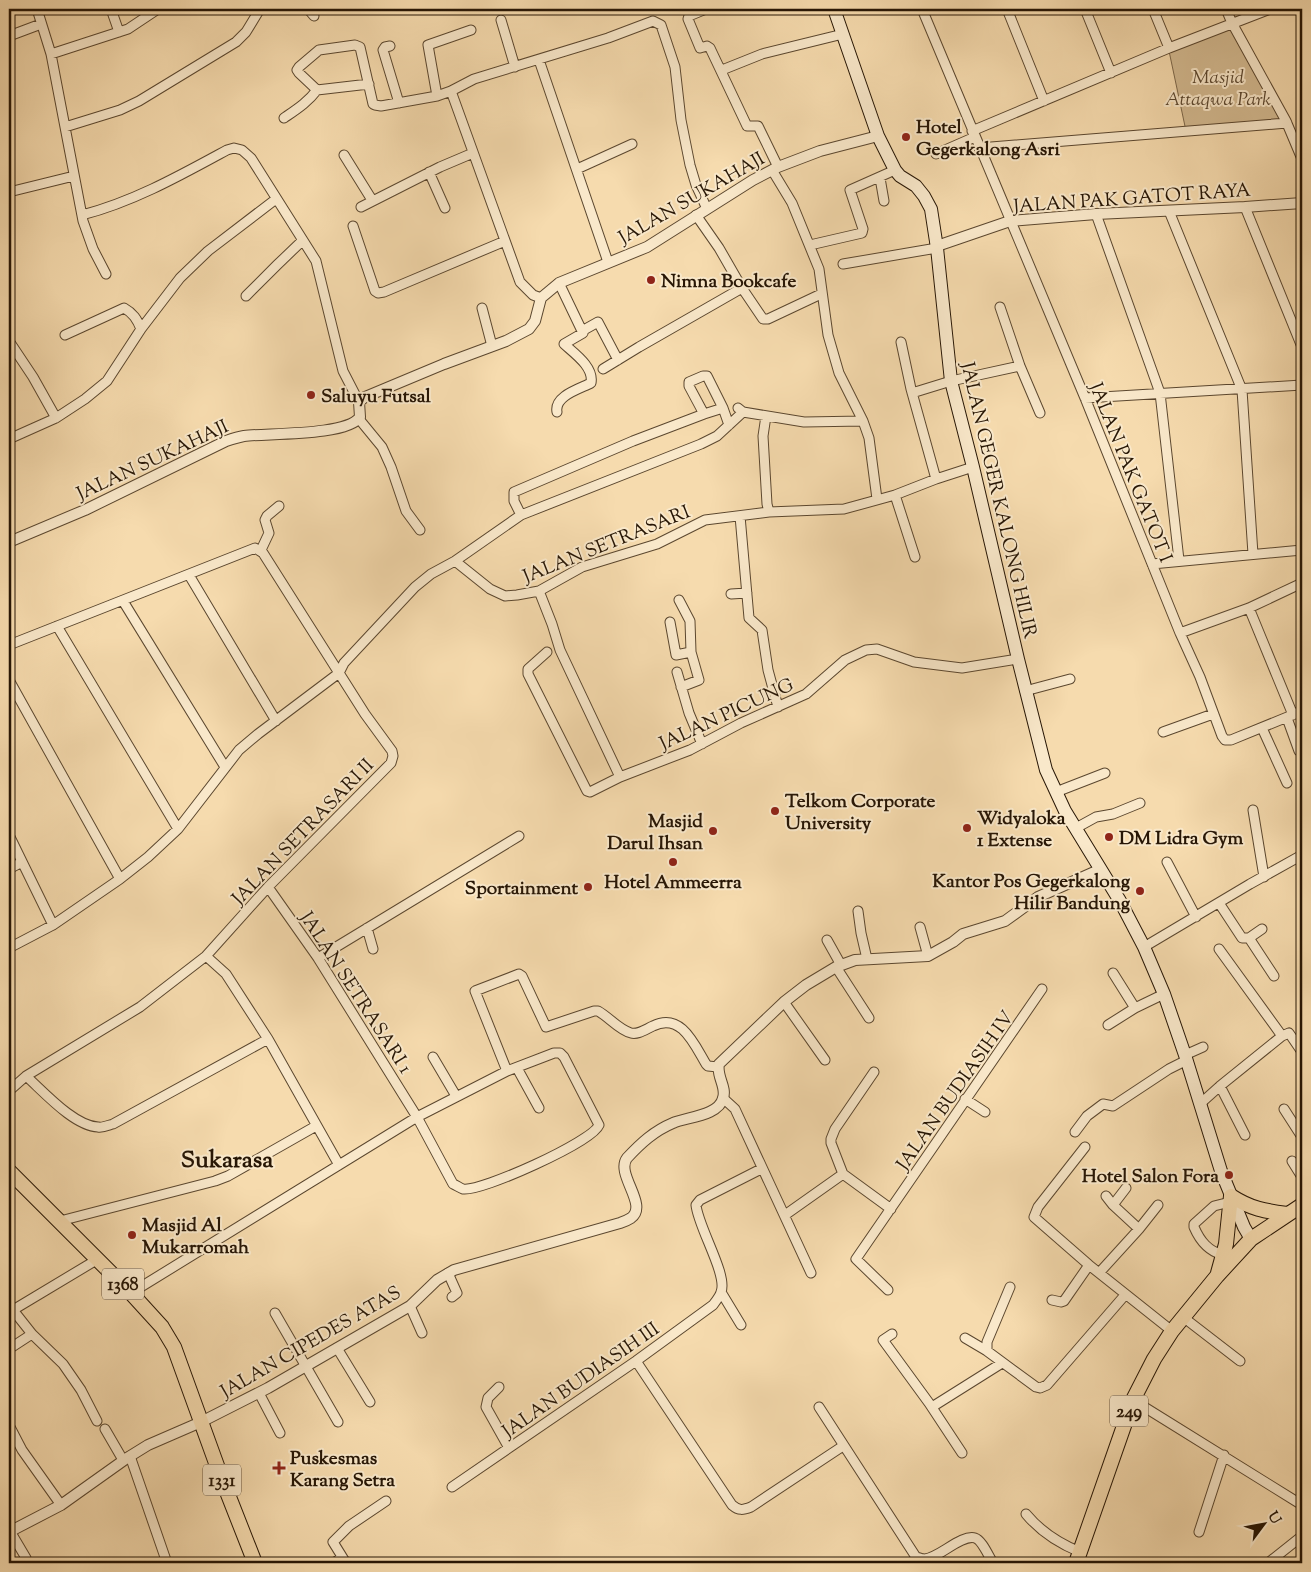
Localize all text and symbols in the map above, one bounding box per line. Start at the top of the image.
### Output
park label: Masjid Attaqwa Park [1165,65,1271,114]
place label: Hotel Gegerkalong Asri [916,115,1060,164]
marker: Hotel Gegerkalong Asri [900,131,912,143]
street label: JALAN SUKAHAJI [613,146,770,253]
street label: JALAN PAK GATOT RAYA [1011,178,1252,221]
place label: Nimna Bookcafe [661,269,796,296]
marker: Nimna Bookcafe [645,274,657,286]
street label: JALAN GEGER KALONG HILIR [952,359,1043,642]
street label: JALAN PAK GATOT I [1081,378,1178,567]
place label: Saluyu Futsal [321,384,432,411]
marker: Saluyu Futsal [305,389,317,401]
street label: JALAN SUKAHAJI [72,414,234,509]
street label: JALAN SETRASARI [518,499,695,592]
street label: JALAN PICUNG [655,672,799,759]
street label: JALAN SETRASARI II [226,753,381,913]
place label: Telkom Corporate University [785,789,936,838]
marker: Telkom Corporate University [769,805,781,817]
place label: Widyaloka 1 Extense [977,806,1066,855]
place label: Masjid Darul Ihsan [607,809,704,858]
marker: Widyaloka 1 Extense [961,822,973,834]
marker: Masjid Darul Ihsan [707,825,719,837]
place label: DM Lidra Gym [1119,826,1244,853]
marker: DM Lidra Gym [1103,831,1115,843]
marker: Hotel Ammeerra [667,856,679,868]
place label: Kantor Pos Gegerkalong Hilir Bandung [932,869,1131,918]
place label: Hotel Ammeerra [604,870,742,897]
place label: Sportainment [465,876,578,903]
marker: Sportainment [582,881,594,893]
marker: Kantor Pos Gegerkalong Hilir Bandung [1134,885,1146,897]
street label: JALAN SETRASARI 1 [292,906,418,1080]
street label: JALAN BUDIASIH IV [890,1006,1021,1177]
district label: Sukarasa [181,1144,274,1178]
place label: Hotel Salon Fora [1082,1164,1219,1191]
marker: Hotel Salon Fora [1223,1169,1235,1181]
place label: Masjid Al Mukarromah [142,1213,250,1262]
marker: Masjid Al Mukarromah [126,1229,138,1241]
road number: 1368 [102,1268,144,1300]
street label: JALAN CIPEDES ATAS [215,1280,407,1407]
street label: JALAN BUDIASIH III [497,1317,665,1446]
road number: 249 [1110,1395,1148,1426]
place label: Puskesmas Karang Setra [290,1446,395,1495]
marker: Puskesmas Karang Setra [272,1461,286,1475]
road number: 1331 [203,1464,241,1496]
north arrow [1238,1500,1288,1550]
text: U [1262,1508,1285,1529]

